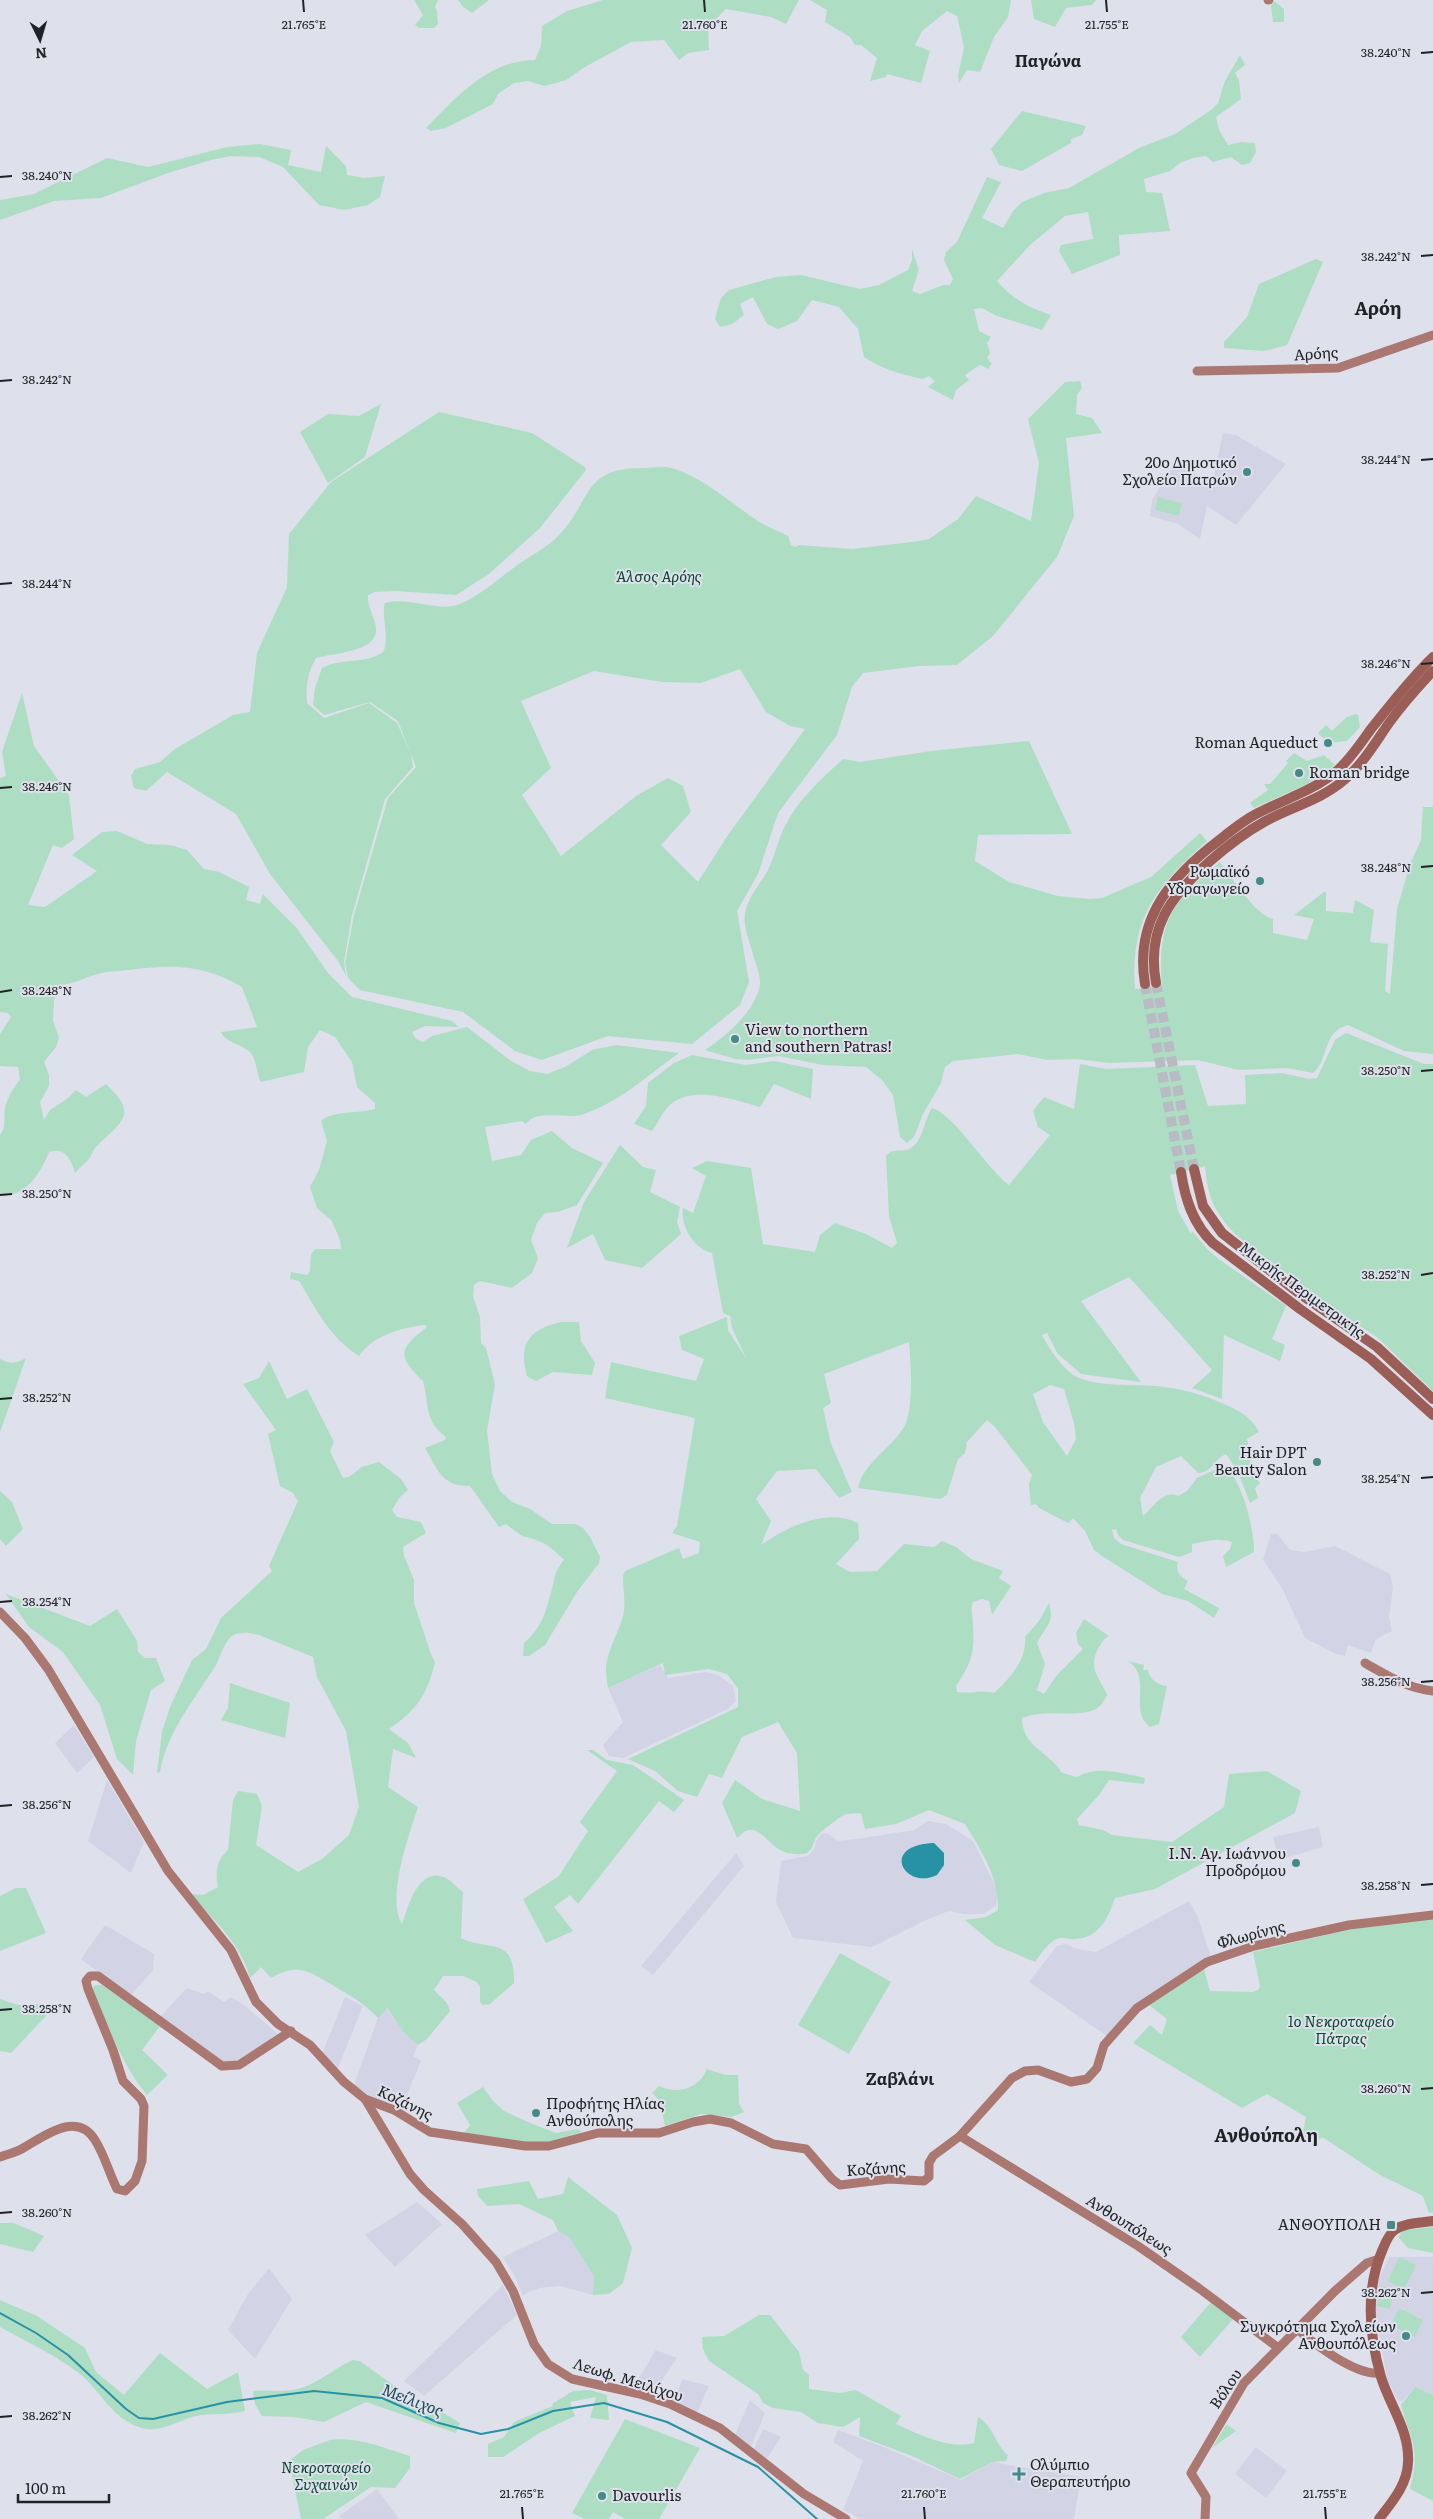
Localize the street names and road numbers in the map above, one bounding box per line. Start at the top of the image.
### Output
street label: Αρόης [1293,339,1339,366]
street label: Μικρής Περιμετρικής [1235,1235,1371,1343]
street label: Φλωρίνης [1214,1913,1288,1954]
street label: Κοζάνης [374,2078,438,2125]
street label: Κοζάνης [845,2154,907,2181]
street label: Ανθουπόλεως [1082,2188,1178,2260]
street label: Λεωφ. Μειλίχου [571,2351,687,2406]
street label: Βόλου [1203,2363,1247,2413]

